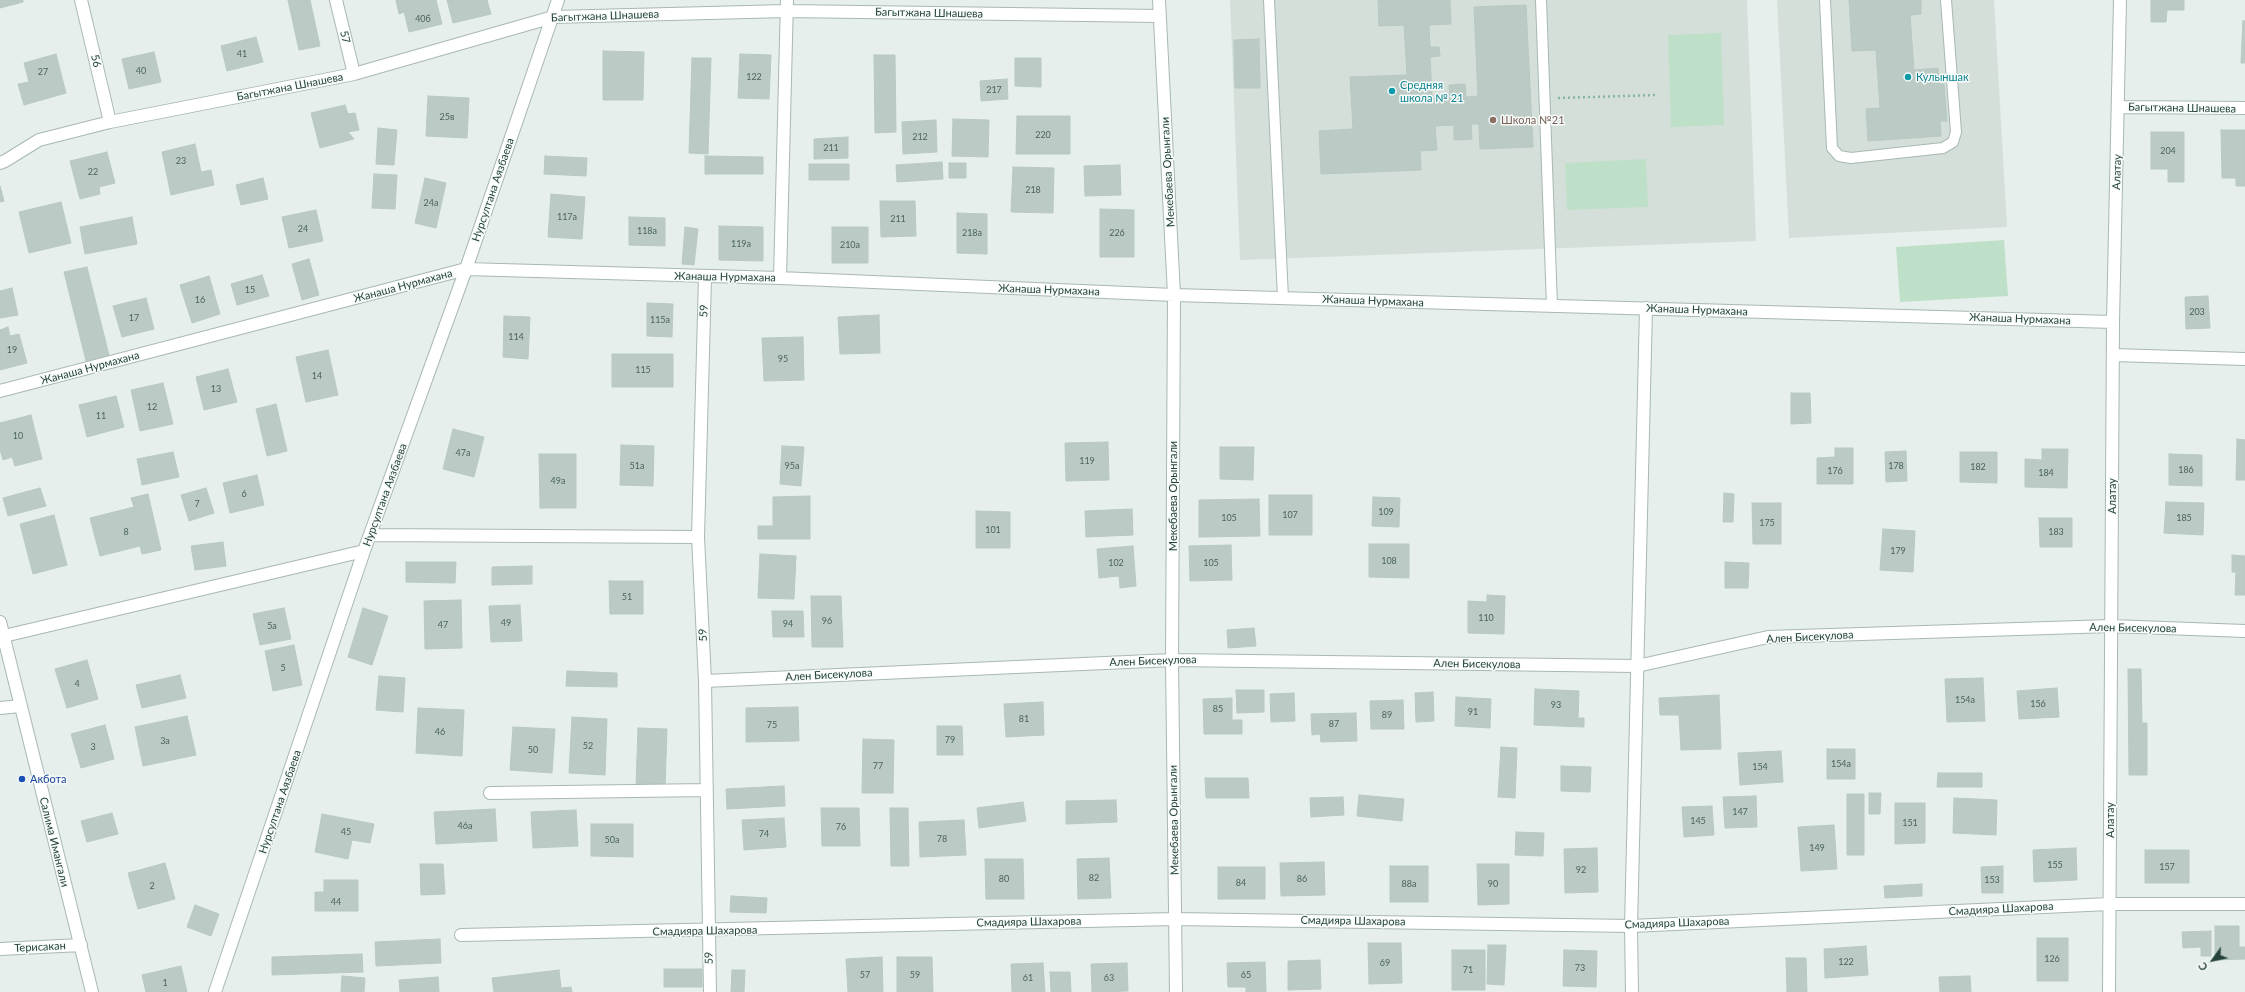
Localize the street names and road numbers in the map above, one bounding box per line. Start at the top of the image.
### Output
street label: Багытжана Шнашева [875,5,983,21]
street label: Багытжана Шнашева [551,8,659,24]
street label: 57 [337,29,353,45]
street label: 56 [88,53,104,69]
street label: Багытжана Шнашева [236,70,344,104]
street label: Багытжана Шнашева [2128,100,2236,116]
street label: Мекебаева Орынгали [1159,117,1177,227]
street label: Нурсултана Аязбаева [469,136,517,244]
street label: Алатау [2110,154,2124,190]
street label: Жанаша Нурмахана [352,266,454,306]
street label: Жанаша Нурмахана [674,270,776,284]
street label: Жанаша Нурмахана [998,282,1100,298]
street label: Жанаша Нурмахана [1322,293,1424,309]
street label: Жанаша Нурмахана [1646,302,1748,318]
street label: 59 [697,304,711,318]
street label: Жанаша Нурмахана [1969,311,2071,327]
street label: Жанаша Нурмахана [39,348,141,388]
street label: Мекебаева Орынгали [1166,441,1180,551]
street label: Нурсултана Аязбаева [360,442,410,548]
street label: Алатау [2105,478,2119,514]
street label: Ален Бисекулова [2089,621,2177,635]
street label: 59 [696,628,710,642]
street label: Ален Бисекулова [1766,628,1854,646]
street label: Ален Бисекулова [1109,653,1197,669]
street label: Ален Бисекулова [1433,657,1521,671]
street label: Ален Бисекулова [785,666,873,684]
street label: Нурсултана Аязбаева [256,748,304,856]
street label: Мекебаева Орынгали [1166,765,1182,875]
street label: Салима Имангали [36,796,72,888]
street label: Алатау [2103,802,2117,838]
street label: Смадияра Шахарова [1948,900,2054,918]
street label: Смадияра Шахарова [1300,913,1406,929]
street label: Смадияра Шахарова [976,914,1082,930]
street label: Смадияра Шахарова [1624,915,1730,931]
street label: Смадияра Шахарова [652,923,758,939]
street label: Терисакан [14,939,66,955]
street label: 59 [702,951,716,965]

